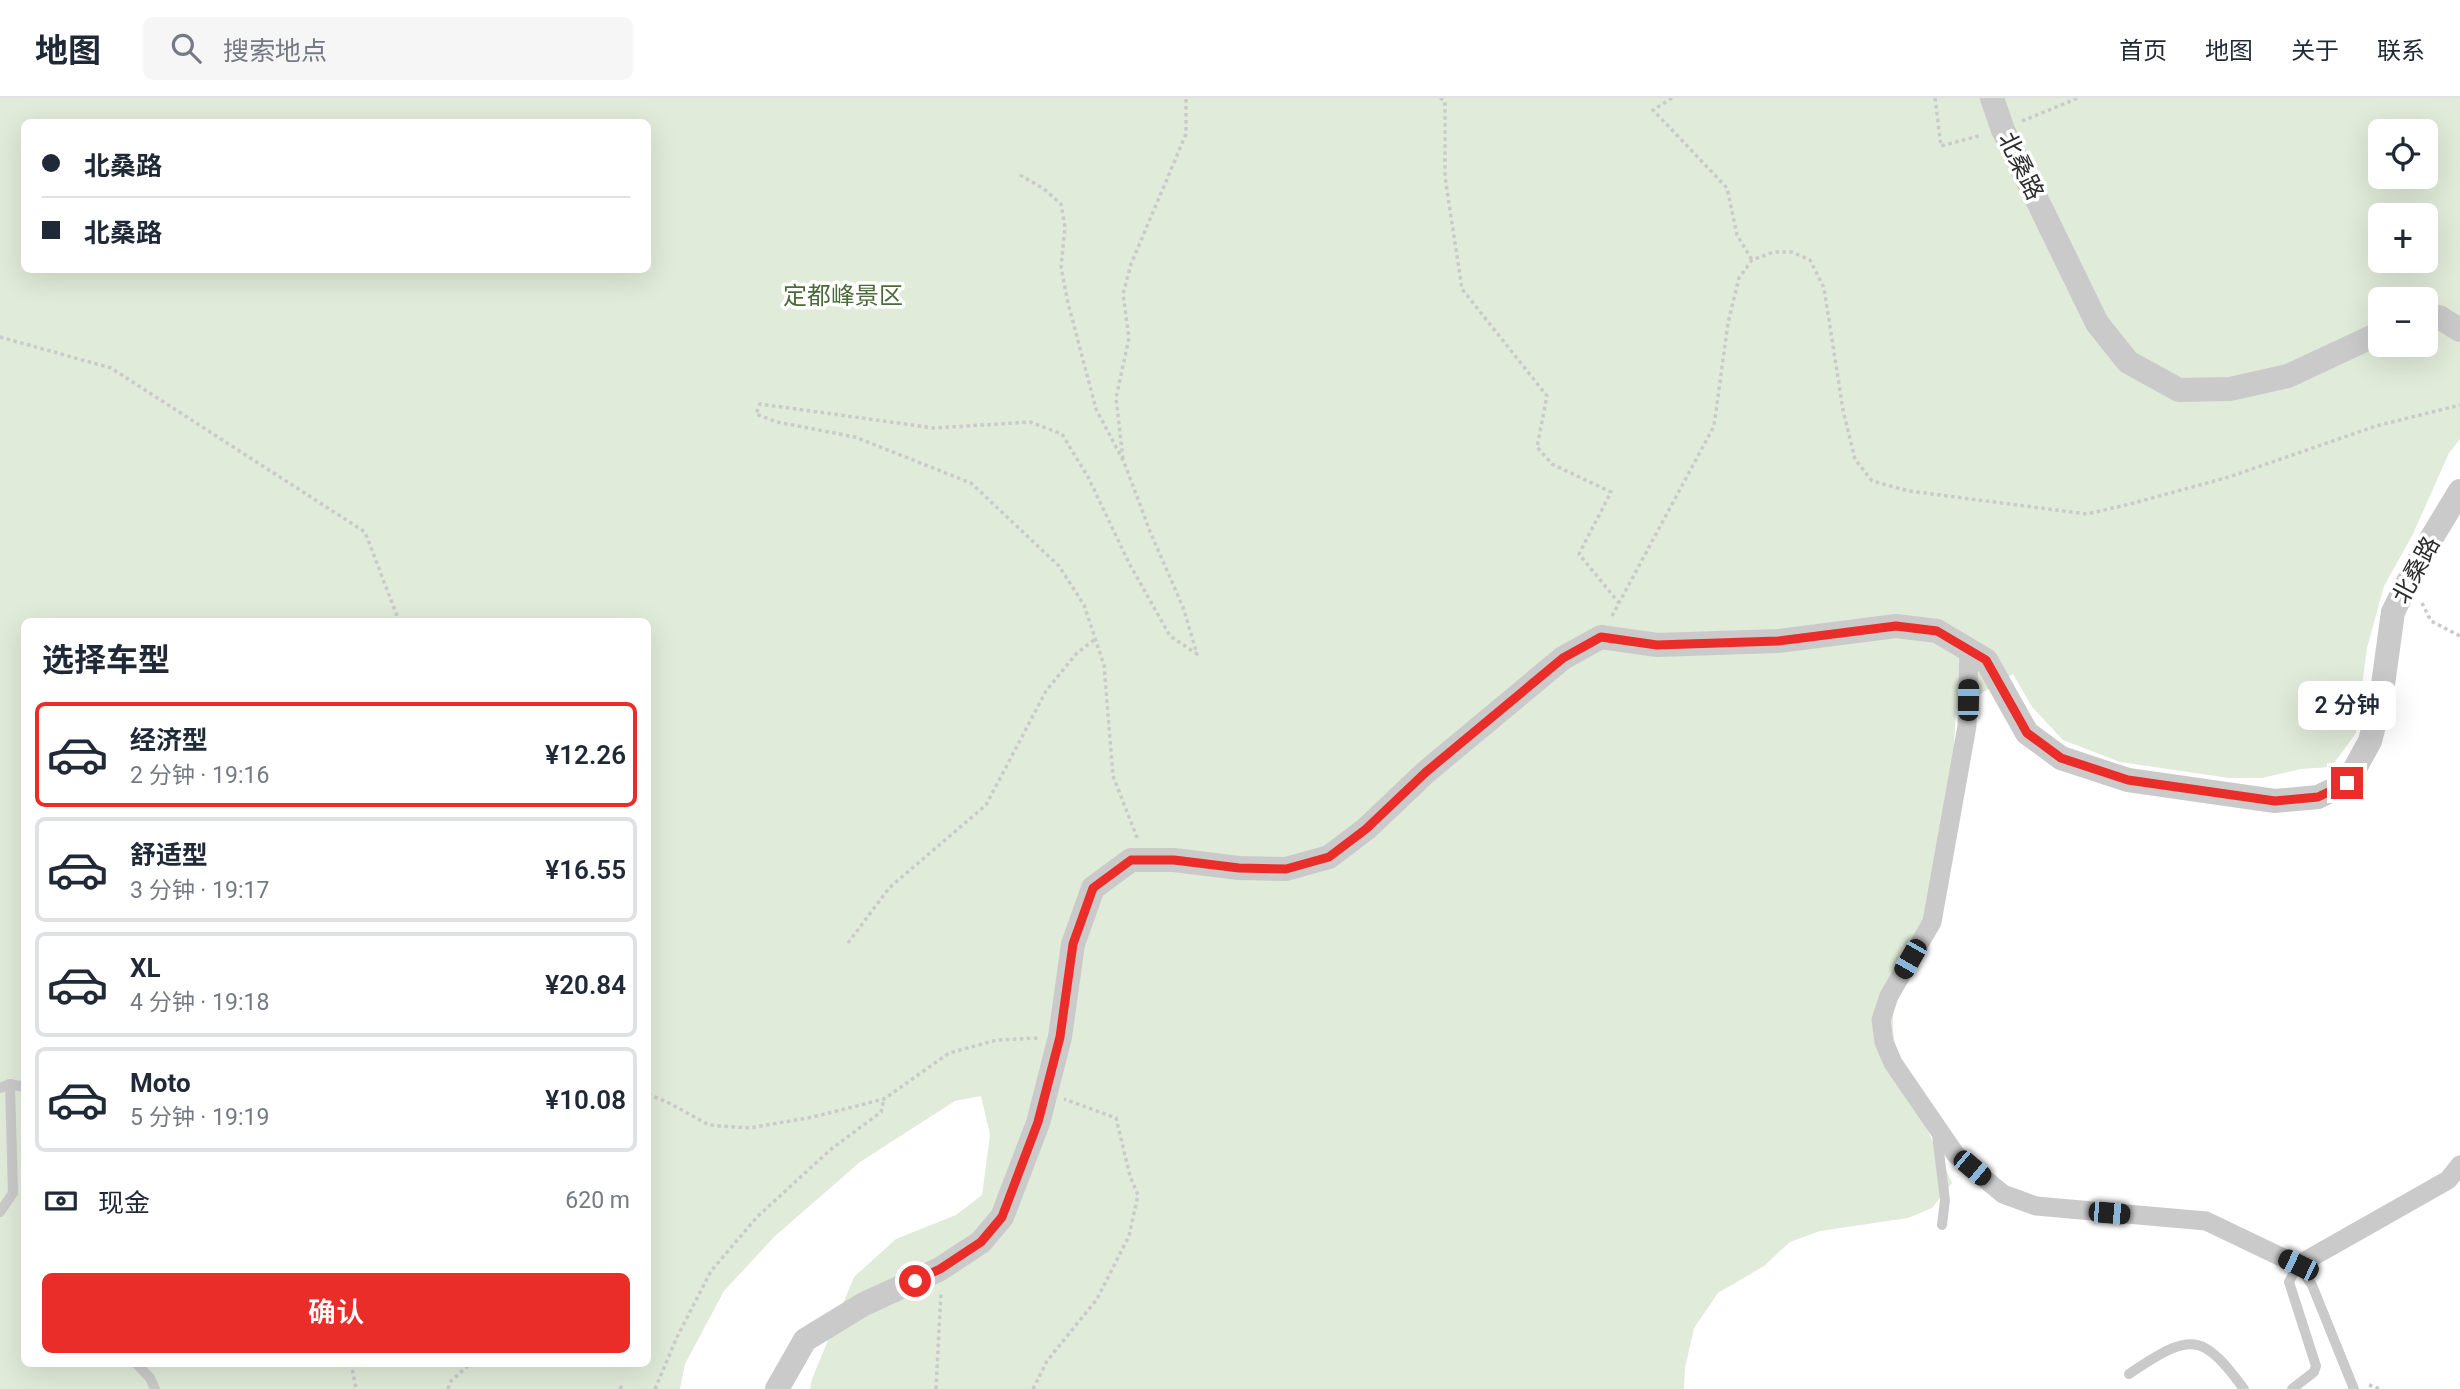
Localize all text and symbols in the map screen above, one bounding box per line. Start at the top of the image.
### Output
search box [143,17,633,80]
icon: search [167,29,205,67]
text: 地图 [35,31,101,70]
text: 搜索地点 [223,36,327,66]
text: 首页 [2119,37,2167,65]
text: 地图 [2205,37,2253,65]
text: 关于 [2291,37,2339,65]
text: 联系 [2377,37,2425,65]
map controls [2368,119,2438,357]
button: locate [2368,119,2438,189]
street label: 北桑路 [1993,128,2049,204]
text: 北桑路 [84,151,162,181]
button: + [2368,203,2438,273]
text: 北桑路 [84,218,162,248]
park label: 定都峰景区 [783,282,903,310]
button: − [2368,287,2438,357]
street label: 北桑路 [2387,532,2445,608]
text: 选择车型 [42,641,170,679]
car [1958,679,1979,721]
callout: 2 分钟 [2298,682,2396,730]
text: 2 分钟 [2315,692,2379,719]
icon: car [46,723,109,786]
text: 经济型 [130,725,208,755]
text: ¥12.26 [545,740,626,770]
text: 2 分钟 · 19:16 [130,762,269,789]
route end [2331,767,2363,799]
icon: car [46,838,109,901]
text: 舒适型 [130,840,208,870]
text: ¥16.55 [545,855,626,885]
text: 3 分钟 · 19:17 [130,877,269,904]
car [1891,936,1930,982]
icon: car [46,953,109,1016]
text: XL [130,953,161,983]
text: ¥20.84 [545,970,626,1000]
text: 4 分钟 · 19:18 [130,989,269,1016]
icon: car [46,1068,109,1131]
text: Moto [130,1068,191,1098]
text: ¥10.08 [545,1085,626,1115]
text: 5 分钟 · 19:19 [130,1104,269,1131]
car [1950,1146,1995,1190]
icon: cash [42,1182,80,1220]
text: 620 m [565,1187,630,1214]
text: 现金 [98,1188,150,1218]
car [2088,1201,2131,1225]
car [2275,1246,2322,1284]
route start [899,1265,931,1297]
button: 确认 [42,1273,630,1353]

